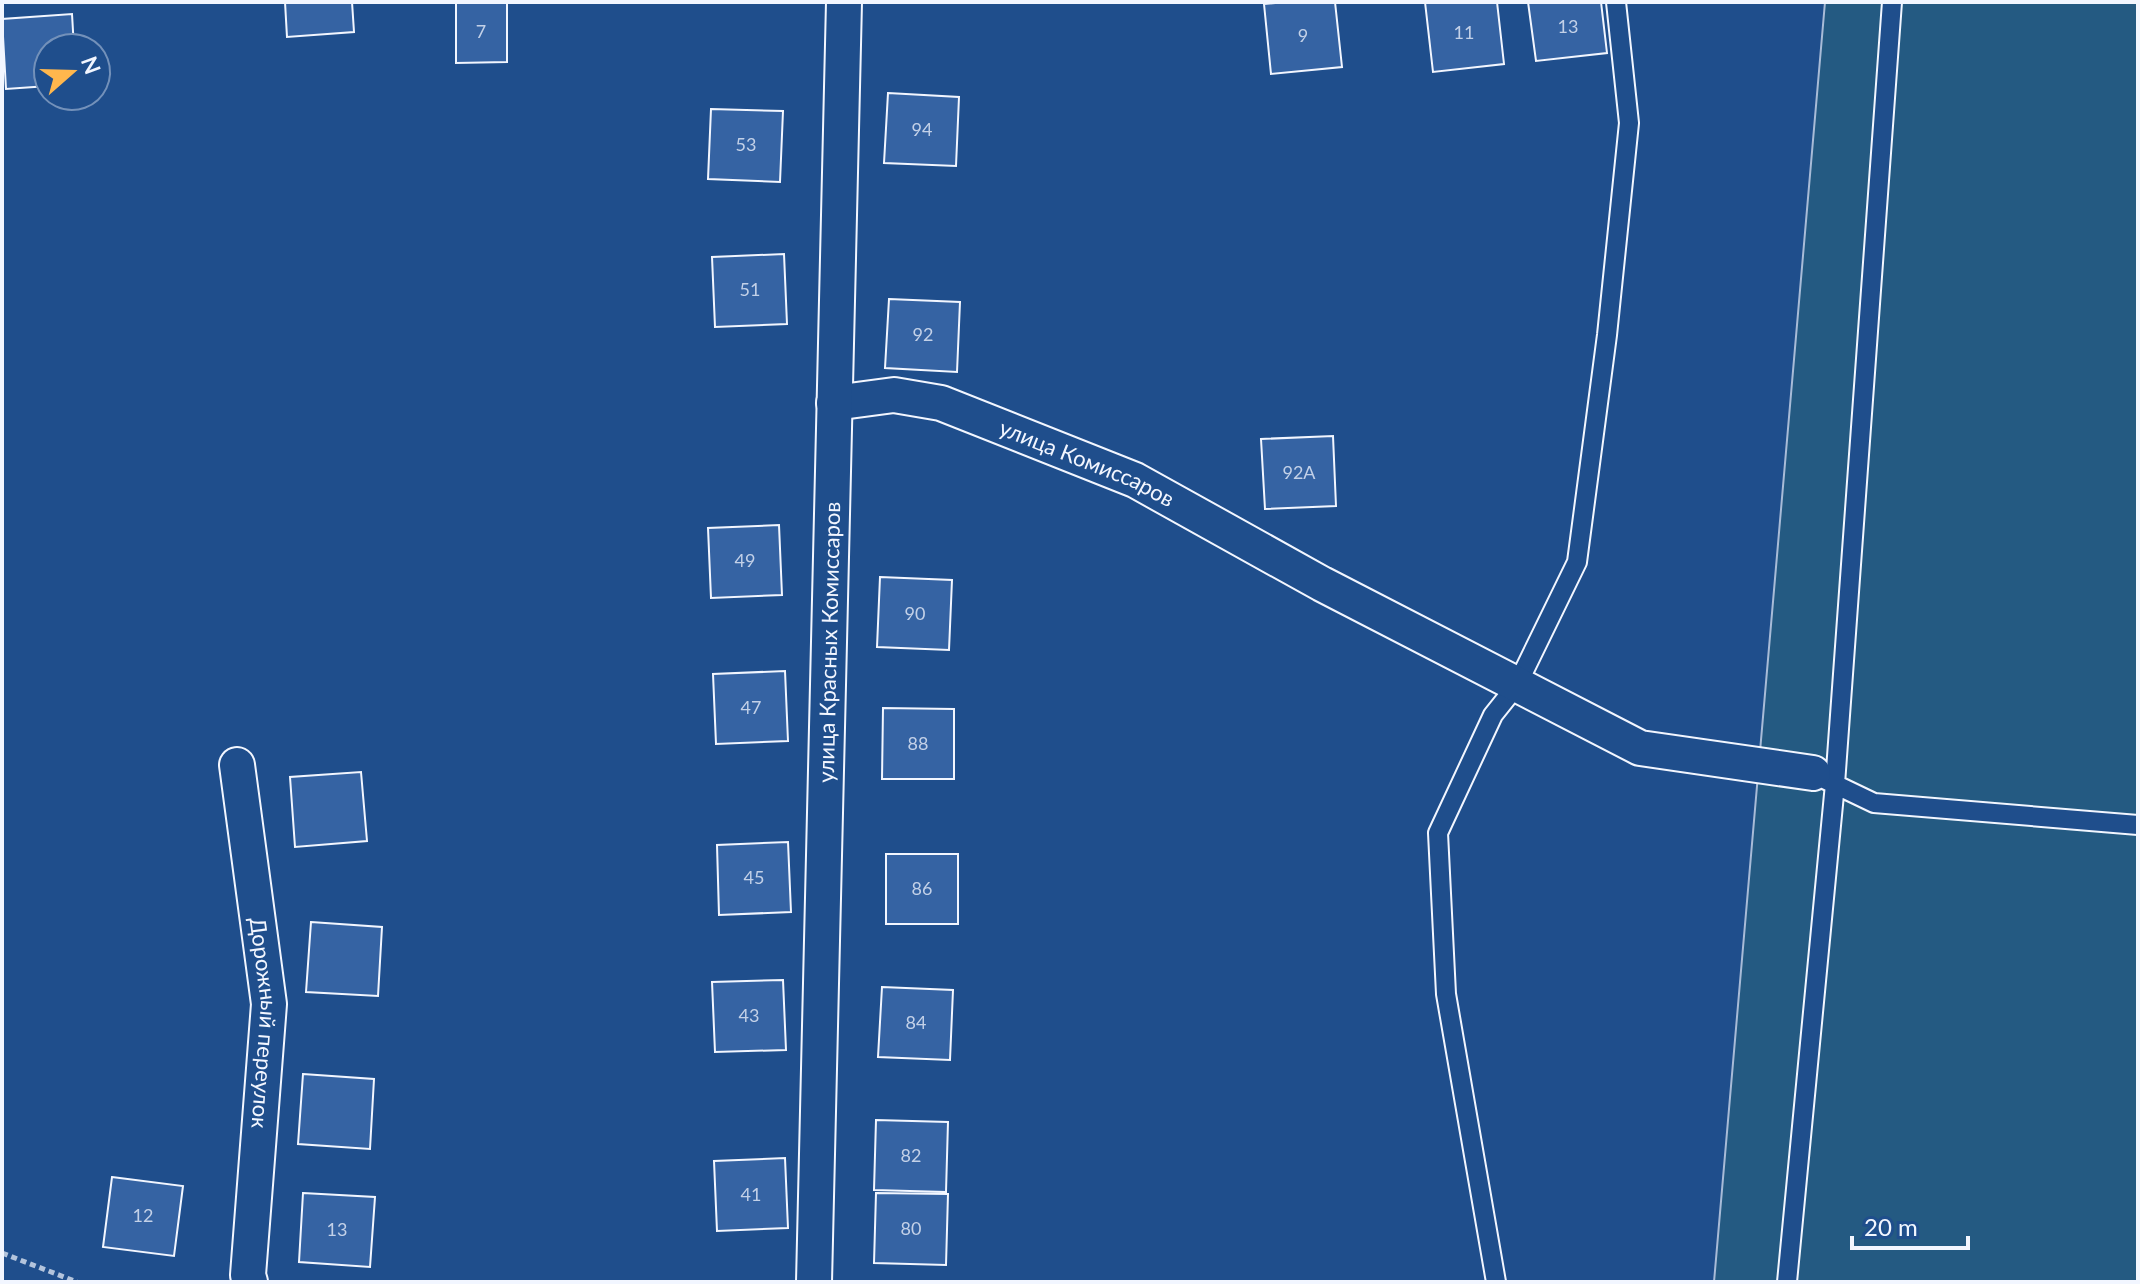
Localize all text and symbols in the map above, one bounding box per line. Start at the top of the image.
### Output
house number: 13 [1558,15,1578,37]
house number: 7 [476,20,486,42]
house number: 11 [1454,21,1474,43]
house number: 9 [1298,24,1308,46]
north arrow [32,32,112,112]
text: N [76,52,107,78]
house number: 94 [912,118,932,140]
house number: 53 [736,133,756,155]
house number: 51 [740,278,760,300]
house number: 92 [913,323,933,345]
street label: улица Комиссаров [996,414,1179,512]
house number: 92А [1282,461,1316,483]
street label: улица Красных Комиссаров [812,501,845,783]
house number: 49 [735,549,755,571]
house number: 90 [905,602,925,624]
house number: 47 [741,696,761,718]
house number: 88 [908,732,928,754]
house number: 45 [744,866,764,888]
house number: 86 [912,877,932,899]
street label: Дорожный переулок [245,916,283,1130]
house number: 43 [739,1004,759,1026]
house number: 84 [906,1011,926,1033]
house number: 82 [901,1144,921,1166]
house number: 41 [741,1183,761,1205]
scale bar [1852,1200,1968,1250]
house number: 12 [133,1204,153,1226]
text: 20 m [1864,1212,1918,1241]
house number: 80 [901,1217,921,1239]
house number: 13 [327,1218,347,1240]

